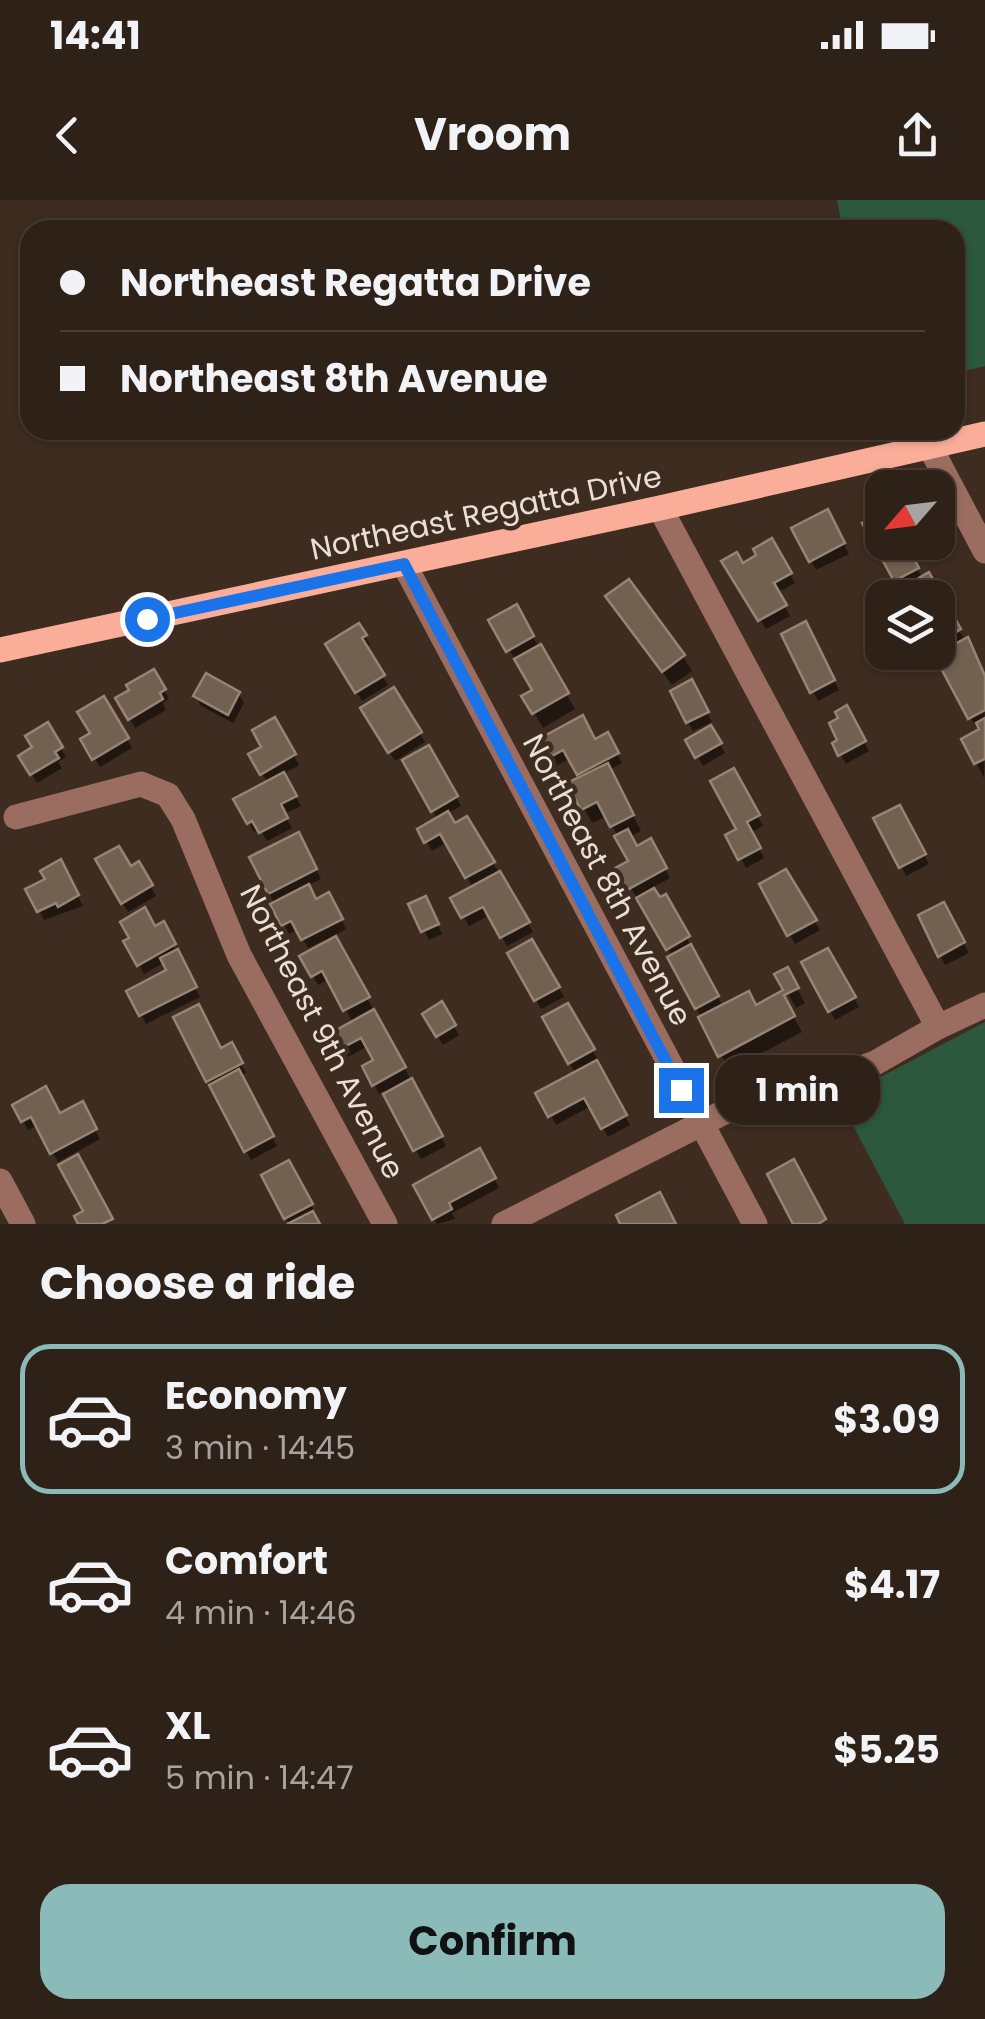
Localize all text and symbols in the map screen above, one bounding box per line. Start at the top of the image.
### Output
text: 14:41 [50,9,141,62]
text: Vroom [414,103,571,166]
icon: back [40,108,95,163]
icon: share [890,108,945,163]
text: Northeast Regatta Drive [120,256,591,309]
text: Northeast 8th Avenue [120,352,548,405]
street label: Northeast Regatta Drive [306,454,665,571]
north arrow [865,470,955,560]
map controls [865,470,955,670]
button: layers [865,580,955,670]
route start [125,597,170,642]
street label: Northeast 8th Avenue [512,726,703,1033]
street label: Northeast 9th Avenue [230,877,415,1186]
callout: 1 min [716,1055,881,1125]
text: 1 min [756,1067,839,1112]
route end [659,1068,704,1113]
text: Choose a ride [40,1252,355,1315]
text: Economy [165,1369,347,1422]
icon: car [45,1374,135,1464]
text: $3.09 [833,1393,940,1446]
text: 3 min · 14:45 [165,1425,355,1470]
text: Comfort [165,1534,328,1587]
icon: car [45,1539,135,1629]
text: $4.17 [844,1558,940,1611]
text: 4 min · 14:46 [165,1590,357,1635]
text: XL [165,1699,210,1752]
icon: car [45,1704,135,1794]
text: $5.25 [833,1723,940,1776]
text: 5 min · 14:47 [165,1755,354,1800]
button: Confirm [40,1884,945,1999]

